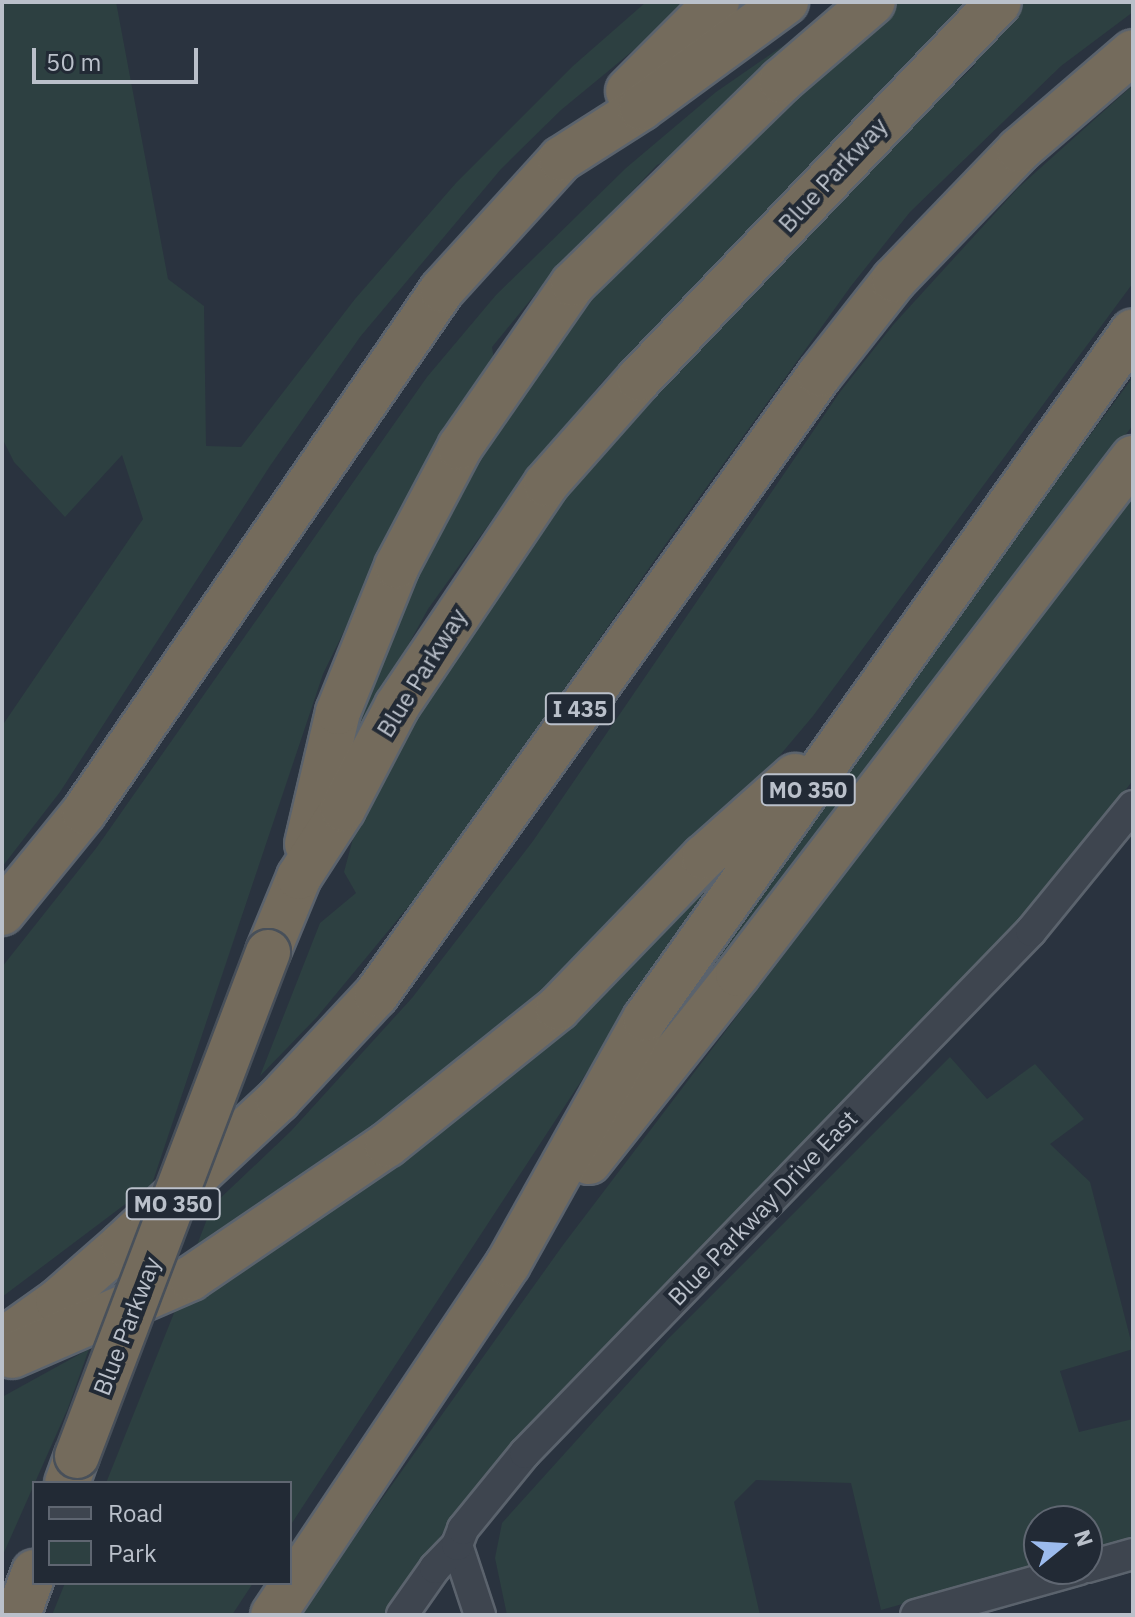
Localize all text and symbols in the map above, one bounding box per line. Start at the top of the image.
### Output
scale bar [36,32,202,82]
text: 50 m [46,46,101,78]
street label: Blue Parkway [773,112,893,238]
street label: Blue Parkway [371,603,473,743]
road number: I 435 [544,691,616,727]
road number: MO 350 [760,772,856,808]
street label: Blue Parkway Drive East [662,1105,864,1311]
road number: MO 350 [125,1186,221,1222]
street label: Blue Parkway [87,1253,167,1399]
legend [32,1481,292,1585]
text: Road [108,1497,163,1529]
north arrow [1023,1505,1103,1585]
text: N [1068,1526,1101,1550]
text: Park [108,1537,157,1569]

